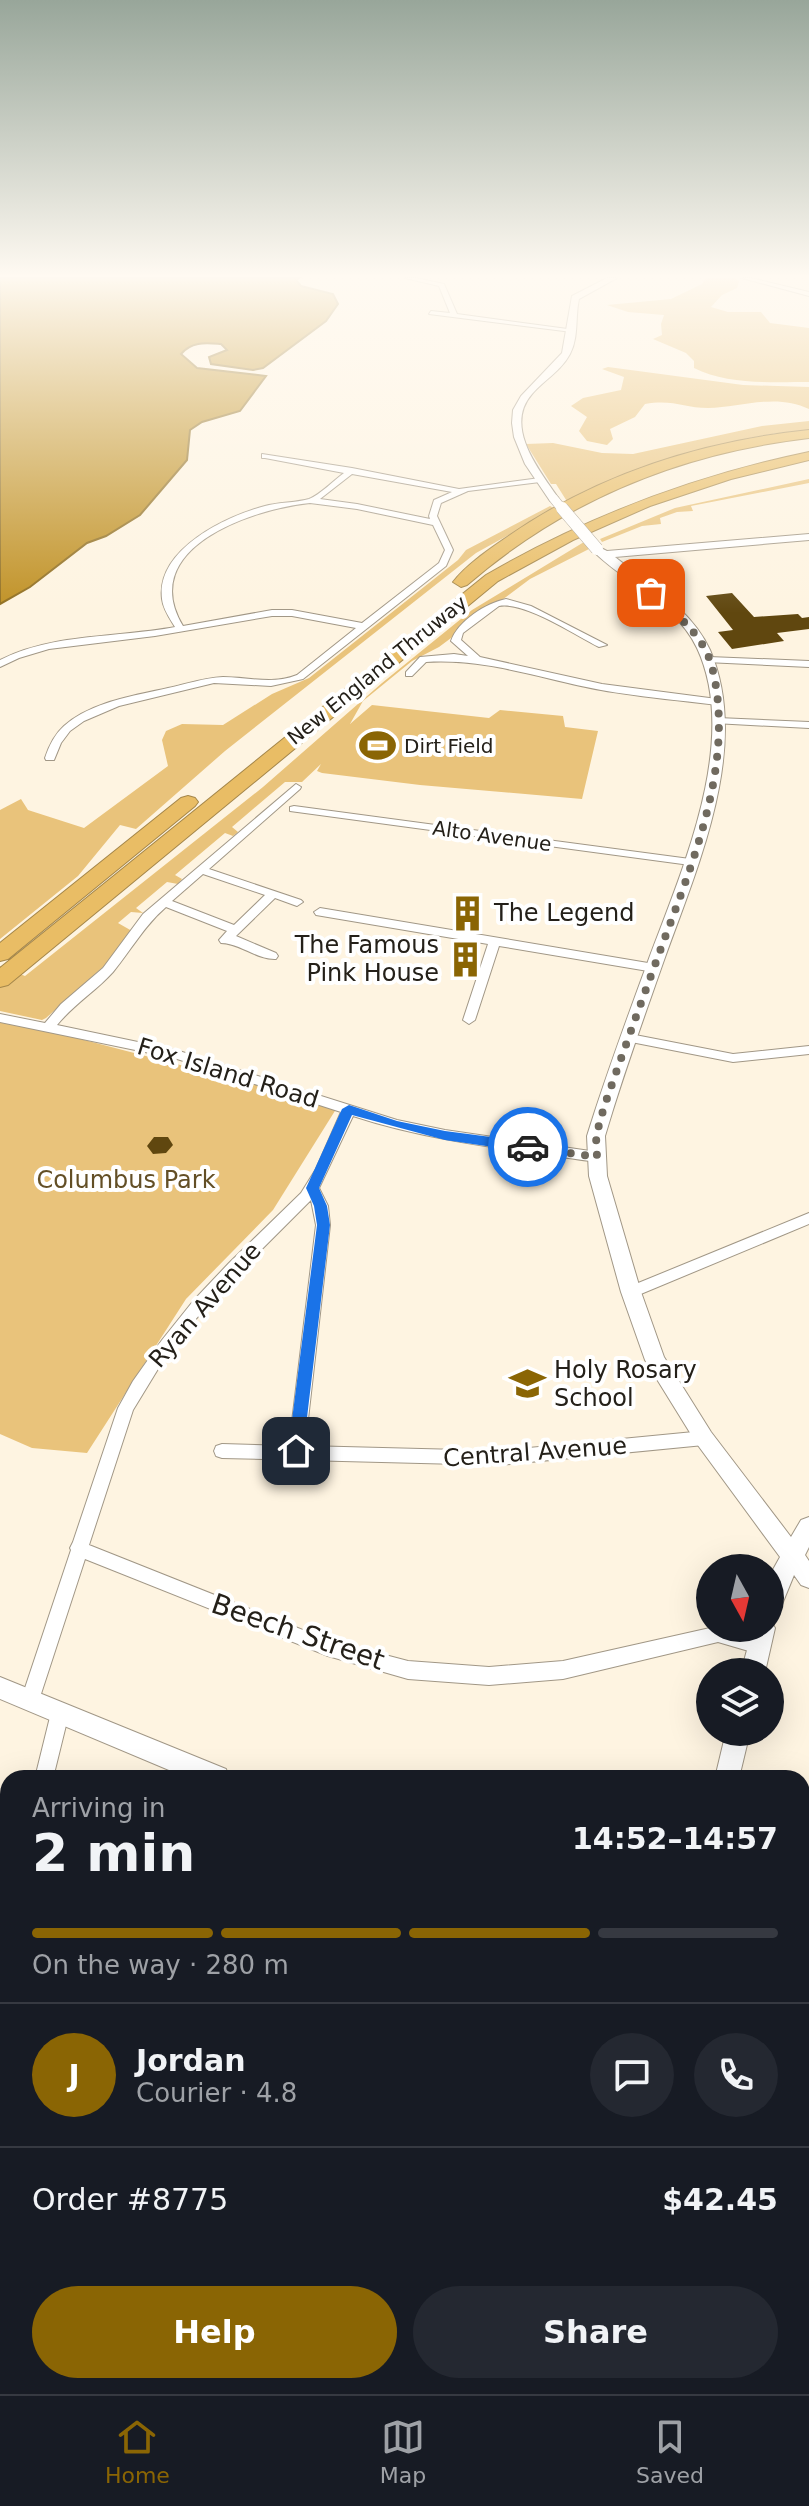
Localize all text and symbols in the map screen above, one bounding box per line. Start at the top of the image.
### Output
pin [617,559,685,627]
icon: bag [629,571,673,615]
street label: New England Thruway [282,590,472,750]
sports icon: Dirt Field [359,727,397,765]
place label: Dirt Field [404,734,494,758]
street label: Alto Avenue [431,816,553,856]
building icon: The Legend [449,894,487,932]
place label: The Legend [493,899,634,927]
place label: The Famous Pink House [294,931,439,987]
building icon: The Famous Pink House [446,940,484,978]
street label: Fox Island Road [134,1032,322,1114]
courier [488,1107,568,1187]
icon: car [506,1125,550,1169]
park label: Columbus Park [36,1166,216,1194]
street label: Ryan Avenue [143,1237,267,1373]
place label: Holy Rosary School [554,1356,697,1412]
school or university icon: Holy Rosary School [509,1365,547,1403]
pin [262,1417,330,1485]
icon: home [274,1429,318,1473]
street label: Central Avenue [442,1432,628,1472]
north arrow [696,1554,784,1642]
map controls [696,1554,784,1746]
street label: Beech Street [207,1587,389,1677]
button: layers [696,1658,784,1746]
text: Arriving in [32,1793,166,1823]
text: 14:52–14:57 [572,1821,778,1856]
text: 2 min [32,1823,195,1883]
text: On the way · 280 m [32,1950,289,1980]
button: chat [590,2033,674,2117]
button: phone [694,2033,778,2117]
text: Jordan [136,2043,246,2078]
text: J [68,2058,80,2093]
text: Courier · 4.8 [136,2078,297,2108]
text: Order #8775 [32,2182,228,2217]
text: $42.45 [662,2182,778,2217]
button: Help [32,2286,397,2378]
button: Share [413,2286,778,2378]
tab: Home [105,2415,170,2488]
tab: Map [380,2415,426,2488]
tab: Saved [636,2415,704,2488]

